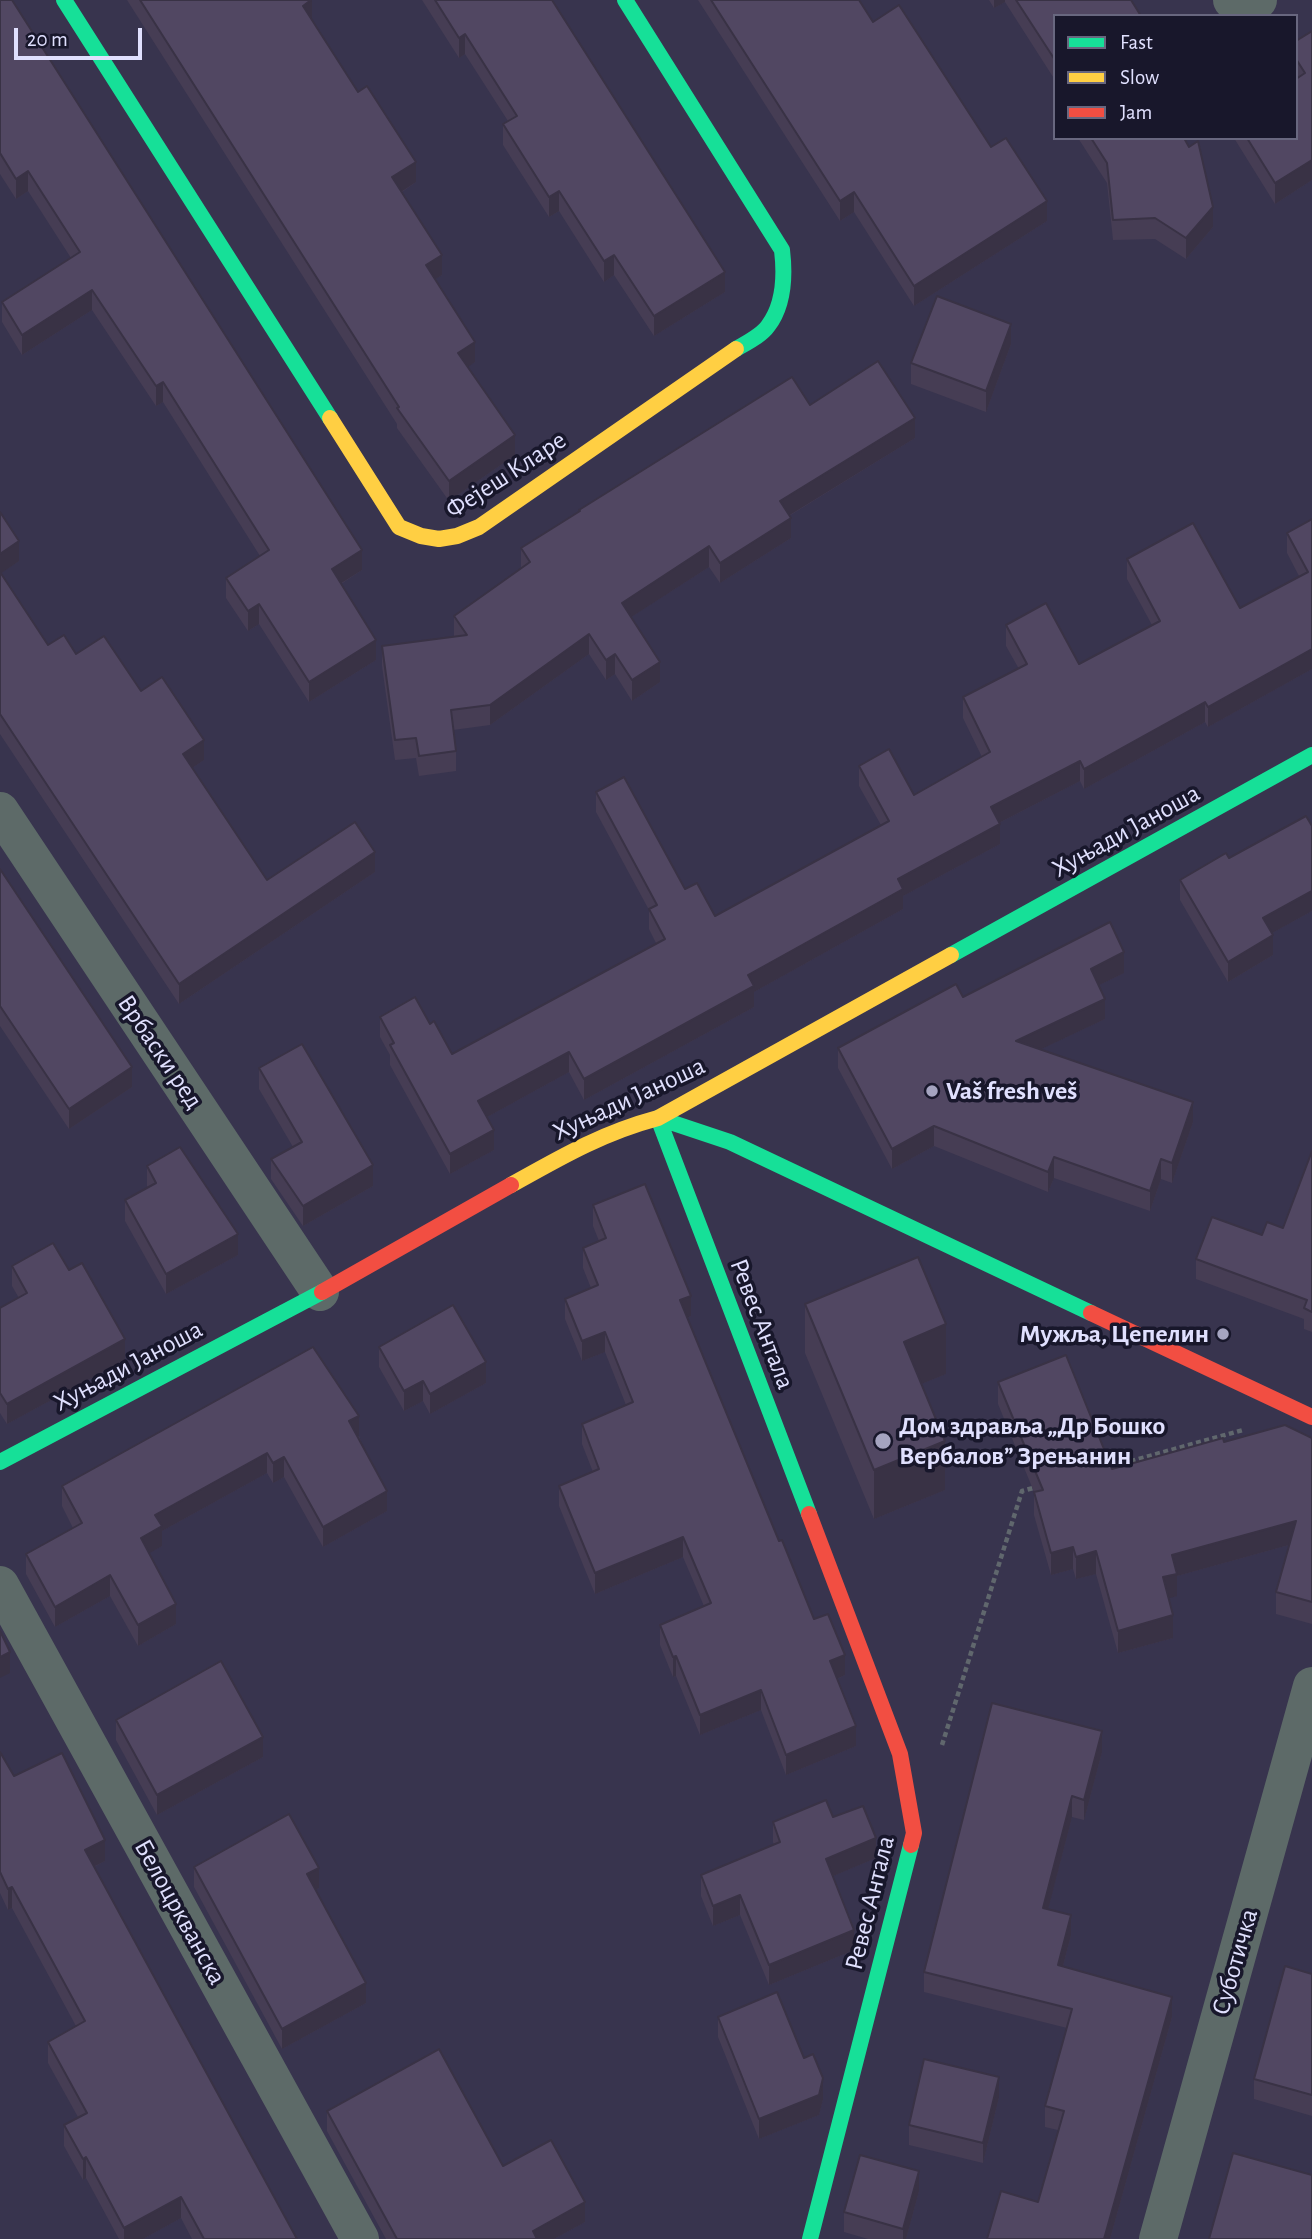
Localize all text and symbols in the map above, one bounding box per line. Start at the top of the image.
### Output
scale bar [18,14,145,58]
legend [1053,14,1298,140]
text: 20 m [27,29,68,50]
text: Fast [1120,32,1153,53]
text: Slow [1120,67,1159,88]
text: Jam [1120,102,1152,123]
street label: Фејеш Кларе [440,424,572,526]
street label: Хуњади Јаноша [1047,778,1205,884]
street label: Врбаски ред [110,989,210,1115]
street label: Хуњади Јаноша [548,1050,710,1148]
place label: Vaš fresh veš [946,1075,1077,1107]
marker: Vaš fresh veš [924,1083,940,1099]
street label: Ревес Антала [723,1254,801,1394]
street label: Хуњади Јаноша [48,1314,208,1418]
place label: Мужља, Цепелин [1020,1318,1209,1350]
marker: Мужља, Цепелин [1215,1326,1231,1342]
place label: Дом здравља „Др Бошко Вербалов” Зрењанин [899,1410,1165,1472]
marker: Дом здравља „Др Бошко Вербалов” Зрењанин [873,1431,893,1451]
street label: Ревес Антала [838,1833,902,1973]
street label: Белоцркванска [127,1834,233,1990]
street label: Суботичка [1205,1905,1265,2019]

